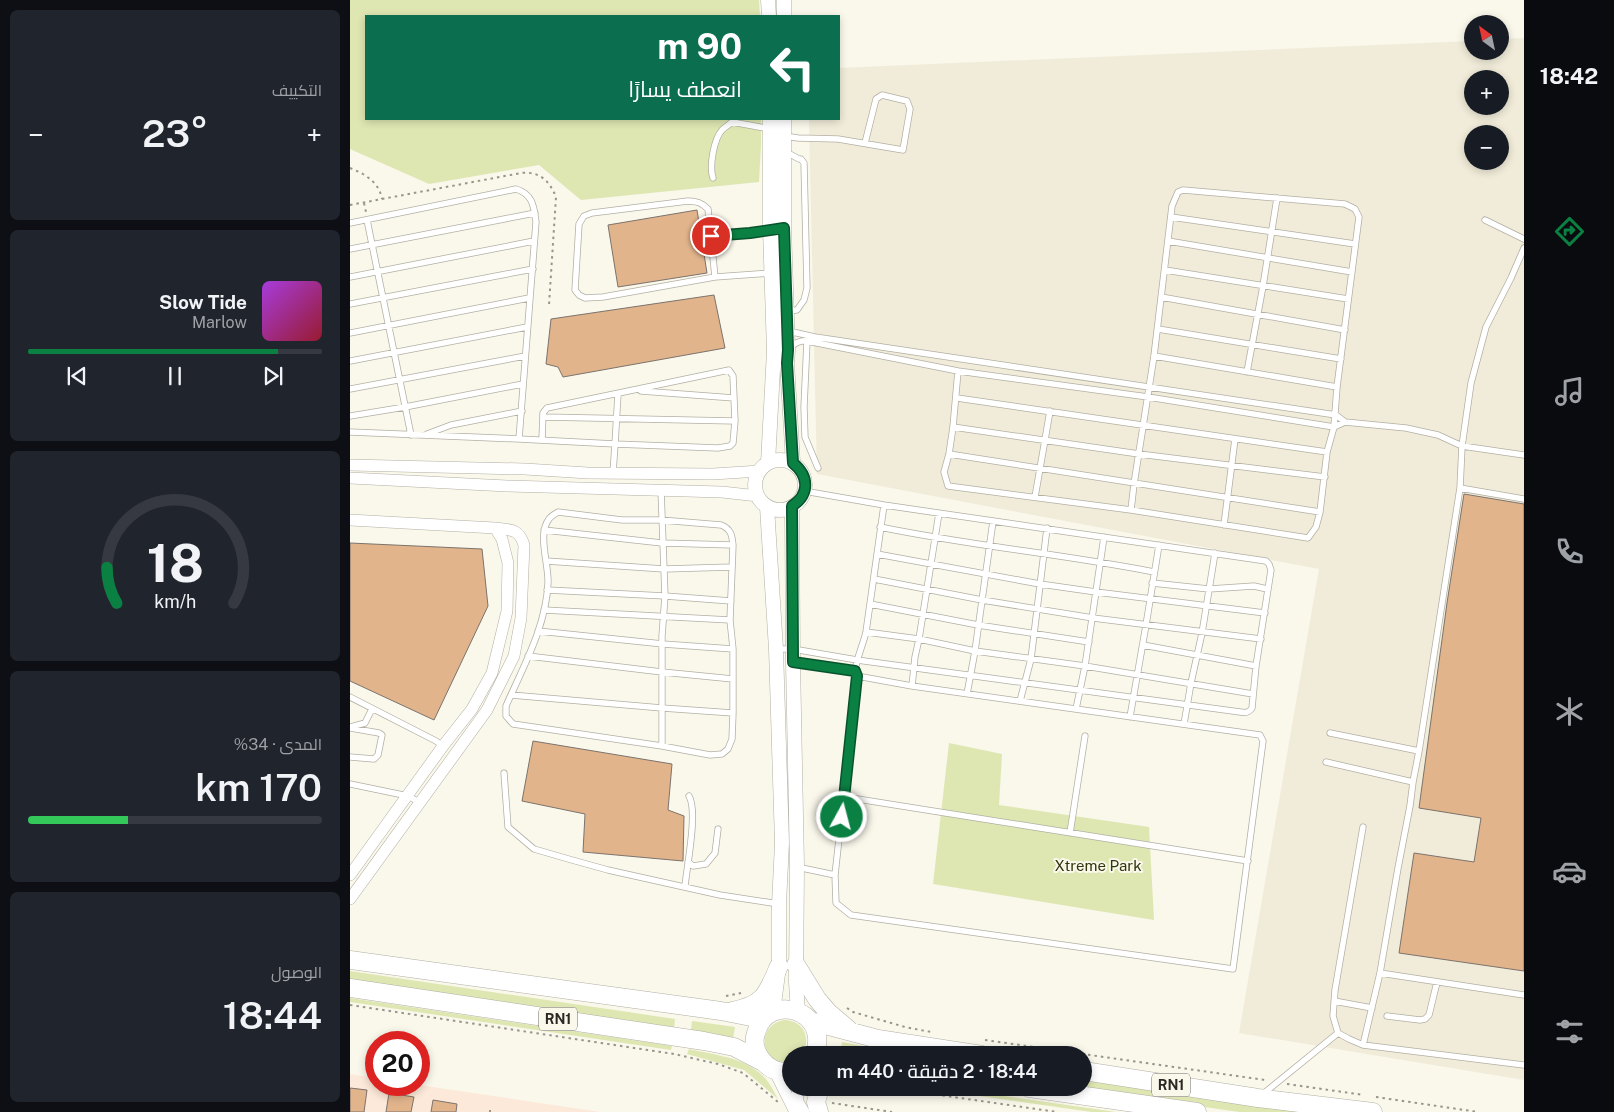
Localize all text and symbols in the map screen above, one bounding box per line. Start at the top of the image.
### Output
north arrow [1464,15,1509,60]
map controls [1464,15,1509,170]
text: 90 m [657,26,742,67]
icon: left [760,35,825,100]
text: 18:42 [1540,63,1598,89]
button: + [1464,70,1509,115]
text: انعطف يسارًا [628,76,742,102]
text: التكييف [272,81,322,100]
text: 23° [142,111,208,156]
text: − [28,118,44,151]
text: + [306,118,322,151]
button: − [1464,125,1509,170]
icon: directions [1552,214,1587,249]
pin [690,215,732,257]
icon: arrive [697,222,725,250]
text: Slow Tide [159,291,247,313]
text: Marlow [192,313,247,332]
icon: previous [63,362,91,390]
icon: pause [161,362,189,390]
icon: next [259,362,287,390]
icon: music [1552,374,1587,409]
text: 18 [146,533,204,594]
icon: phone [1552,534,1587,569]
text: km/h [154,591,196,612]
icon: climate [1552,694,1587,729]
text: المدى · 34% [234,735,322,754]
text: 170 km [195,765,322,810]
position arrow [815,790,867,842]
icon: car [1552,854,1587,889]
park label: Xtreme Park [1054,857,1142,874]
text: الوصول [271,963,322,982]
text: 18:44 [223,993,322,1038]
road number: RN1 [539,1008,577,1030]
icon: filters [1552,1014,1587,1049]
speed limit sign: 20 [365,1031,430,1096]
text: 18:44 · 2 دقيقة · 440 m [837,1060,1037,1082]
road number: RN1 [1152,1074,1190,1096]

